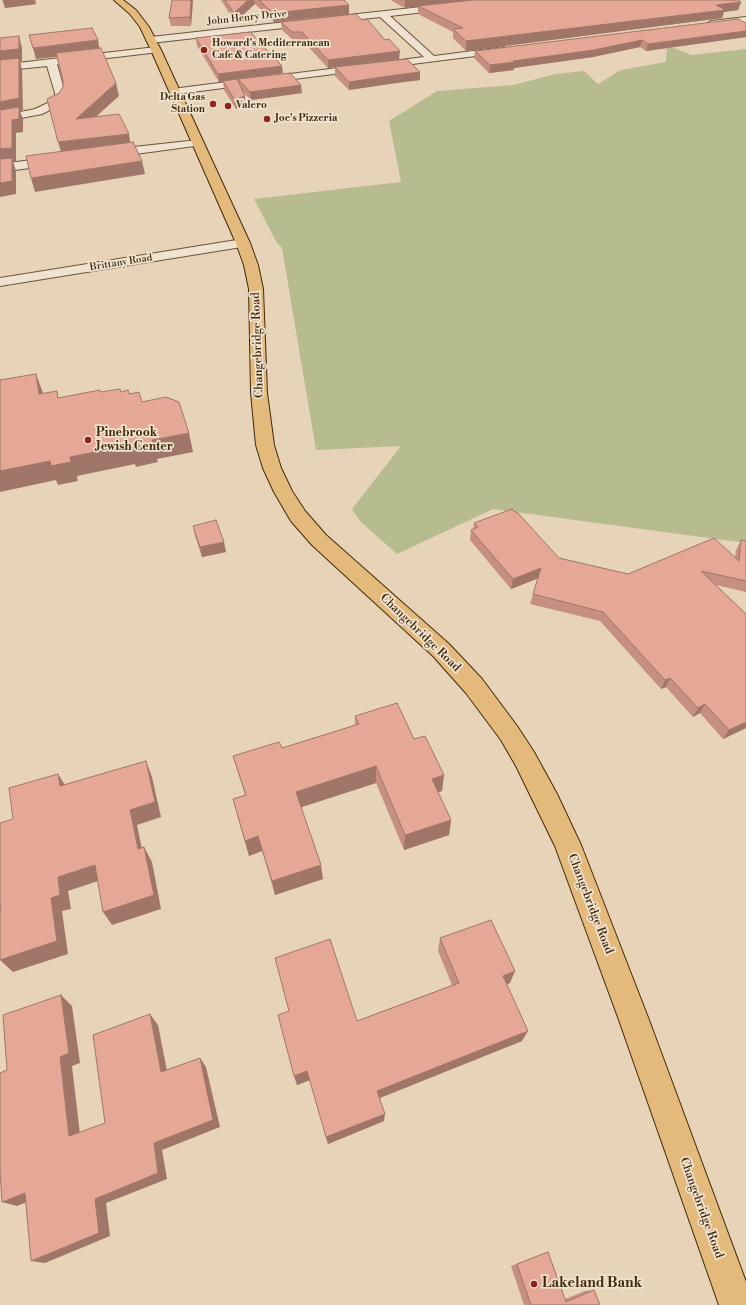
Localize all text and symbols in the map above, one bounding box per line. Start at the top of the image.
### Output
street label: John Henry Drive [207,8,287,28]
place label: Howard's Mediterranean Cafe & Catering [212,38,330,62]
marker: Howard's Mediterranean Cafe & Catering [199,45,209,55]
place label: Delta Gas Station [160,92,205,116]
marker: Delta Gas Station [208,99,218,109]
place label: Valero [236,100,267,112]
marker: Valero [223,101,233,111]
place label: Joe's Pizzeria [275,113,337,125]
marker: Joe's Pizzeria [262,114,272,124]
street label: Brittany Road [89,252,153,274]
street label: Changebridge Road [249,292,267,398]
place label: Pinebrook Jewish Center [96,426,173,454]
marker: Pinebrook Jewish Center [83,435,93,445]
street label: Changebridge Road [377,591,463,675]
street label: Changebridge Road [564,852,616,956]
street label: Changebridge Road [676,1156,726,1260]
place label: Lakeland Bank [542,1276,642,1292]
marker: Lakeland Bank [529,1279,539,1289]

